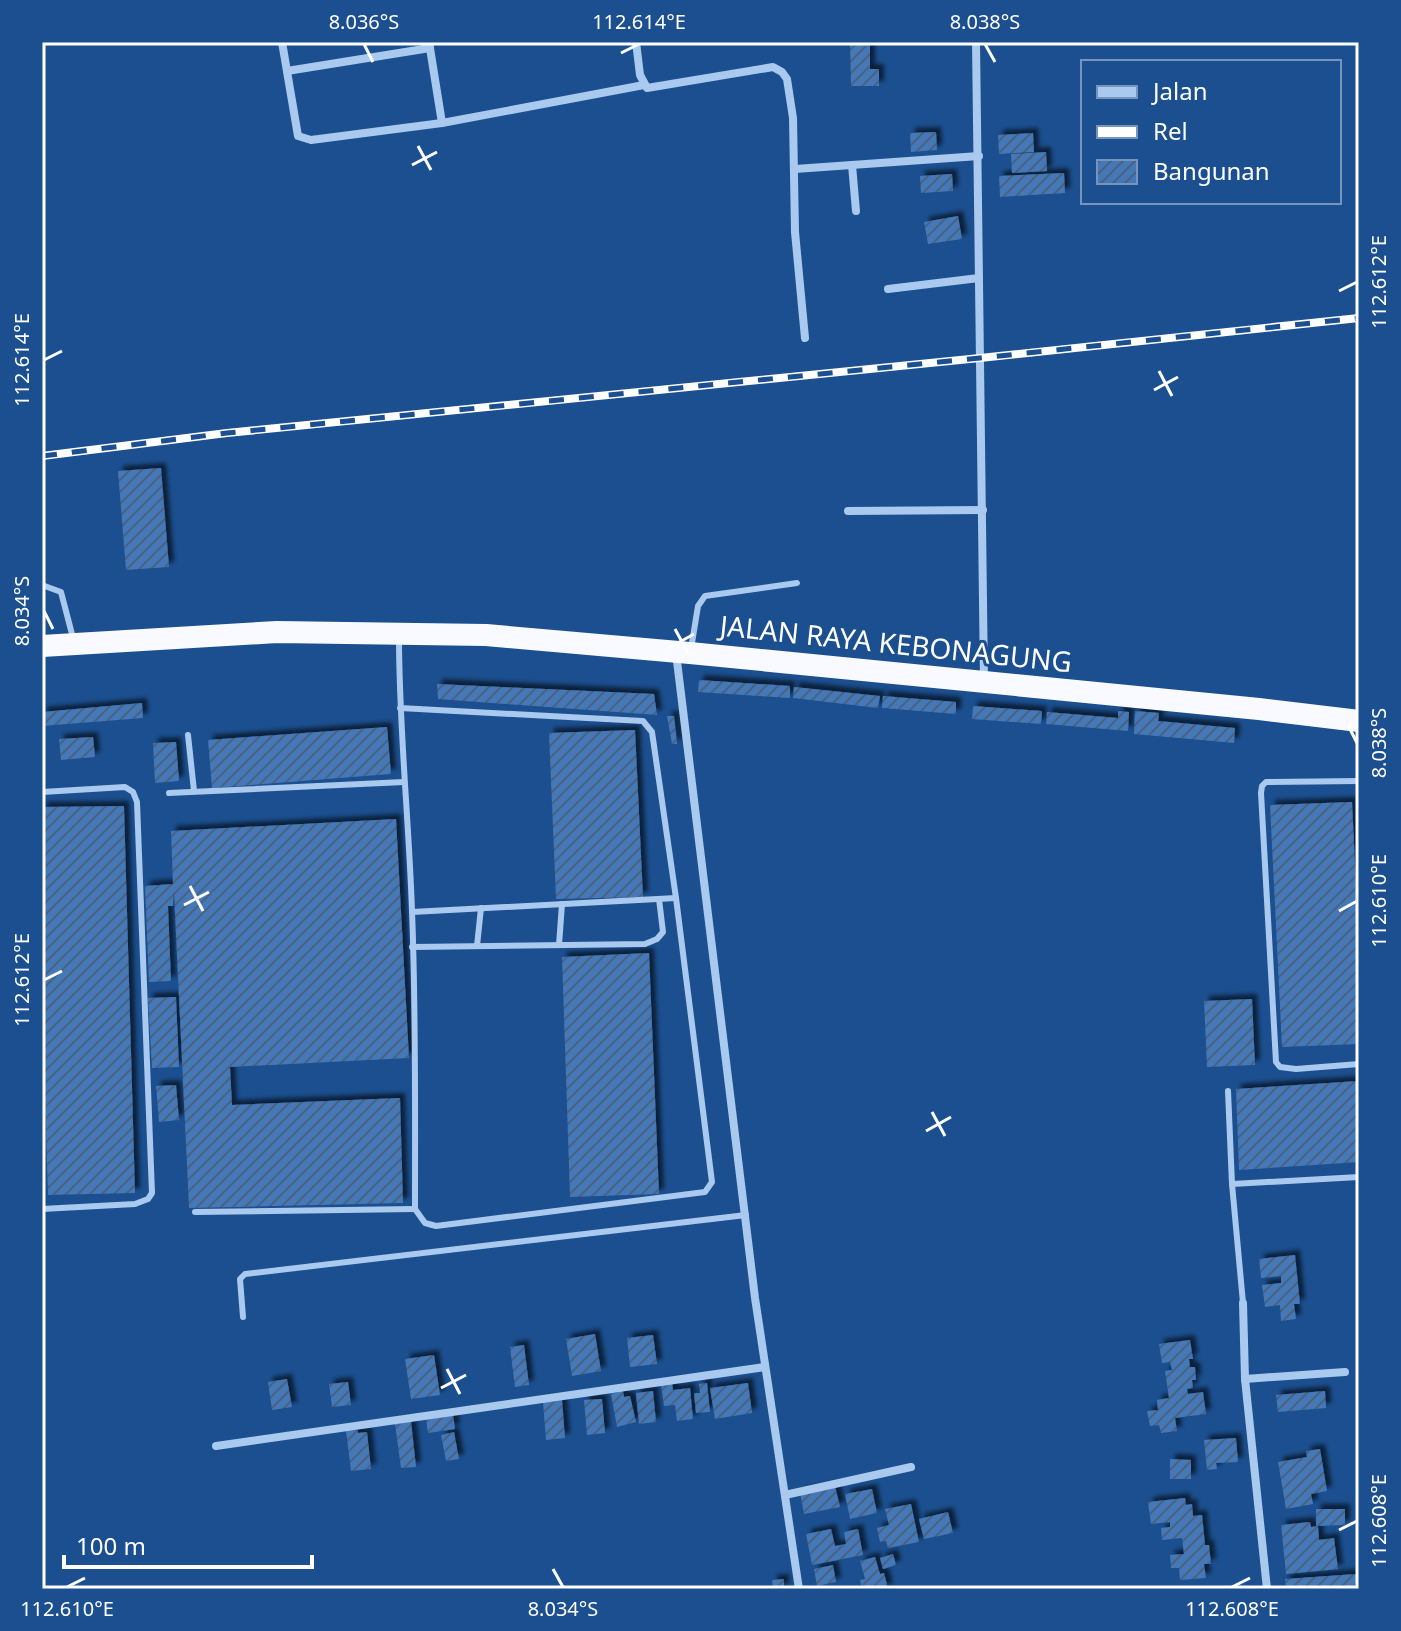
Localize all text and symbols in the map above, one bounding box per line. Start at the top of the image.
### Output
text: 8.036°S [329,8,399,35]
text: 112.614°E [592,8,686,35]
text: 8.038°S [950,8,1020,35]
legend [1081,60,1341,204]
text: Jalan [1151,74,1208,107]
text: Rel [1153,114,1188,147]
text: Bangunan [1153,154,1270,187]
text: 112.612°E [1365,235,1392,329]
text: 112.614°E [8,313,35,407]
text: 8.034°S [8,576,35,646]
street label: JALAN RAYA KEBONAGUNG [715,605,1074,680]
text: 8.038°S [1365,708,1392,778]
text: 112.610°E [1365,854,1392,948]
text: 112.612°E [8,933,35,1027]
text: 112.608°E [1365,1474,1392,1568]
scale bar [64,1519,312,1569]
text: 100 m [76,1529,146,1562]
text: 112.610°E [20,1595,114,1622]
text: 8.034°S [528,1595,598,1622]
text: 112.608°E [1185,1595,1279,1622]

